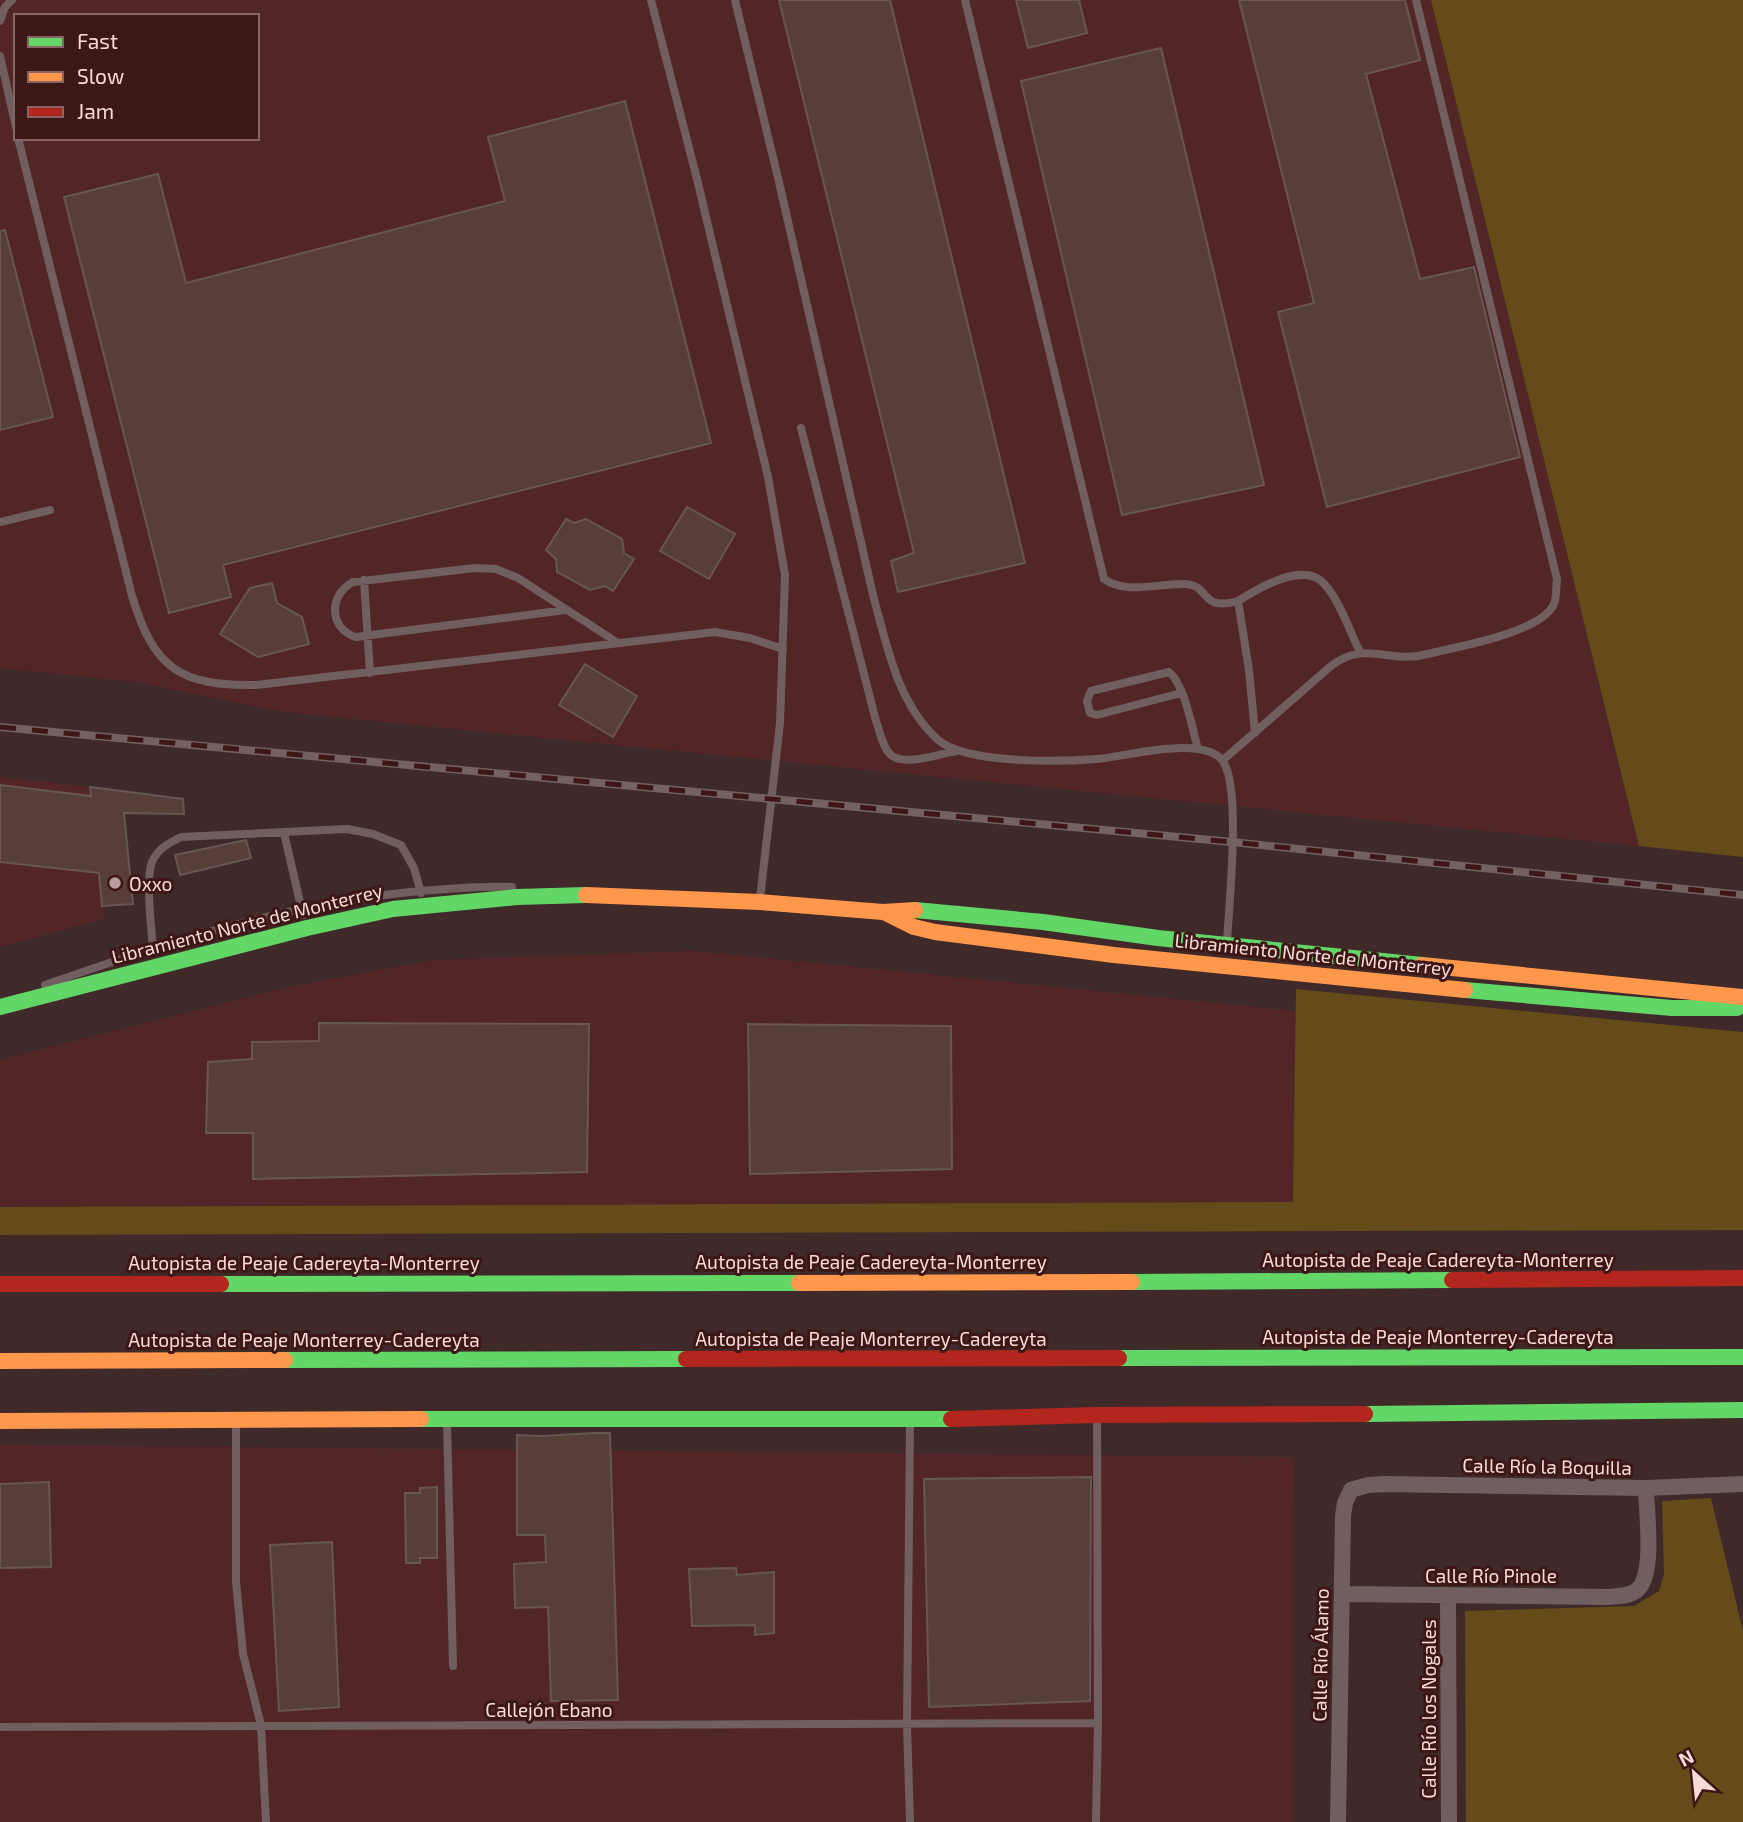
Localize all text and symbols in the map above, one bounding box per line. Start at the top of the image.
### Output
legend [14,14,259,140]
text: Fast [77,28,118,53]
text: Slow [77,63,124,88]
text: Jam [77,98,114,123]
place label: Oxxo [129,872,172,895]
marker: Oxxo [107,875,123,891]
street label: Libramiento Norte de Monterrey [109,878,385,968]
street label: Libramiento Norte de Monterrey [1173,928,1453,980]
street label: Autopista de Peaje Cadereyta-Monterrey [1262,1248,1614,1271]
street label: Autopista de Peaje Cadereyta-Monterrey [695,1250,1047,1273]
street label: Autopista de Peaje Cadereyta-Monterrey [128,1251,480,1274]
street label: Autopista de Peaje Monterrey-Cadereyta [1262,1325,1614,1348]
street label: Autopista de Peaje Monterrey-Cadereyta [695,1327,1047,1350]
street label: Autopista de Peaje Monterrey-Cadereyta [128,1328,480,1351]
street label: Calle Río la Boquilla [1462,1453,1632,1479]
street label: Calle Río Pinole [1425,1564,1557,1587]
street label: Calle Río Álamo [1307,1588,1333,1722]
street label: Calle Río los Nogales [1417,1619,1440,1799]
street label: Callejón Ebano [485,1698,613,1721]
north arrow [1659,1738,1729,1808]
text: N [1675,1744,1697,1771]

